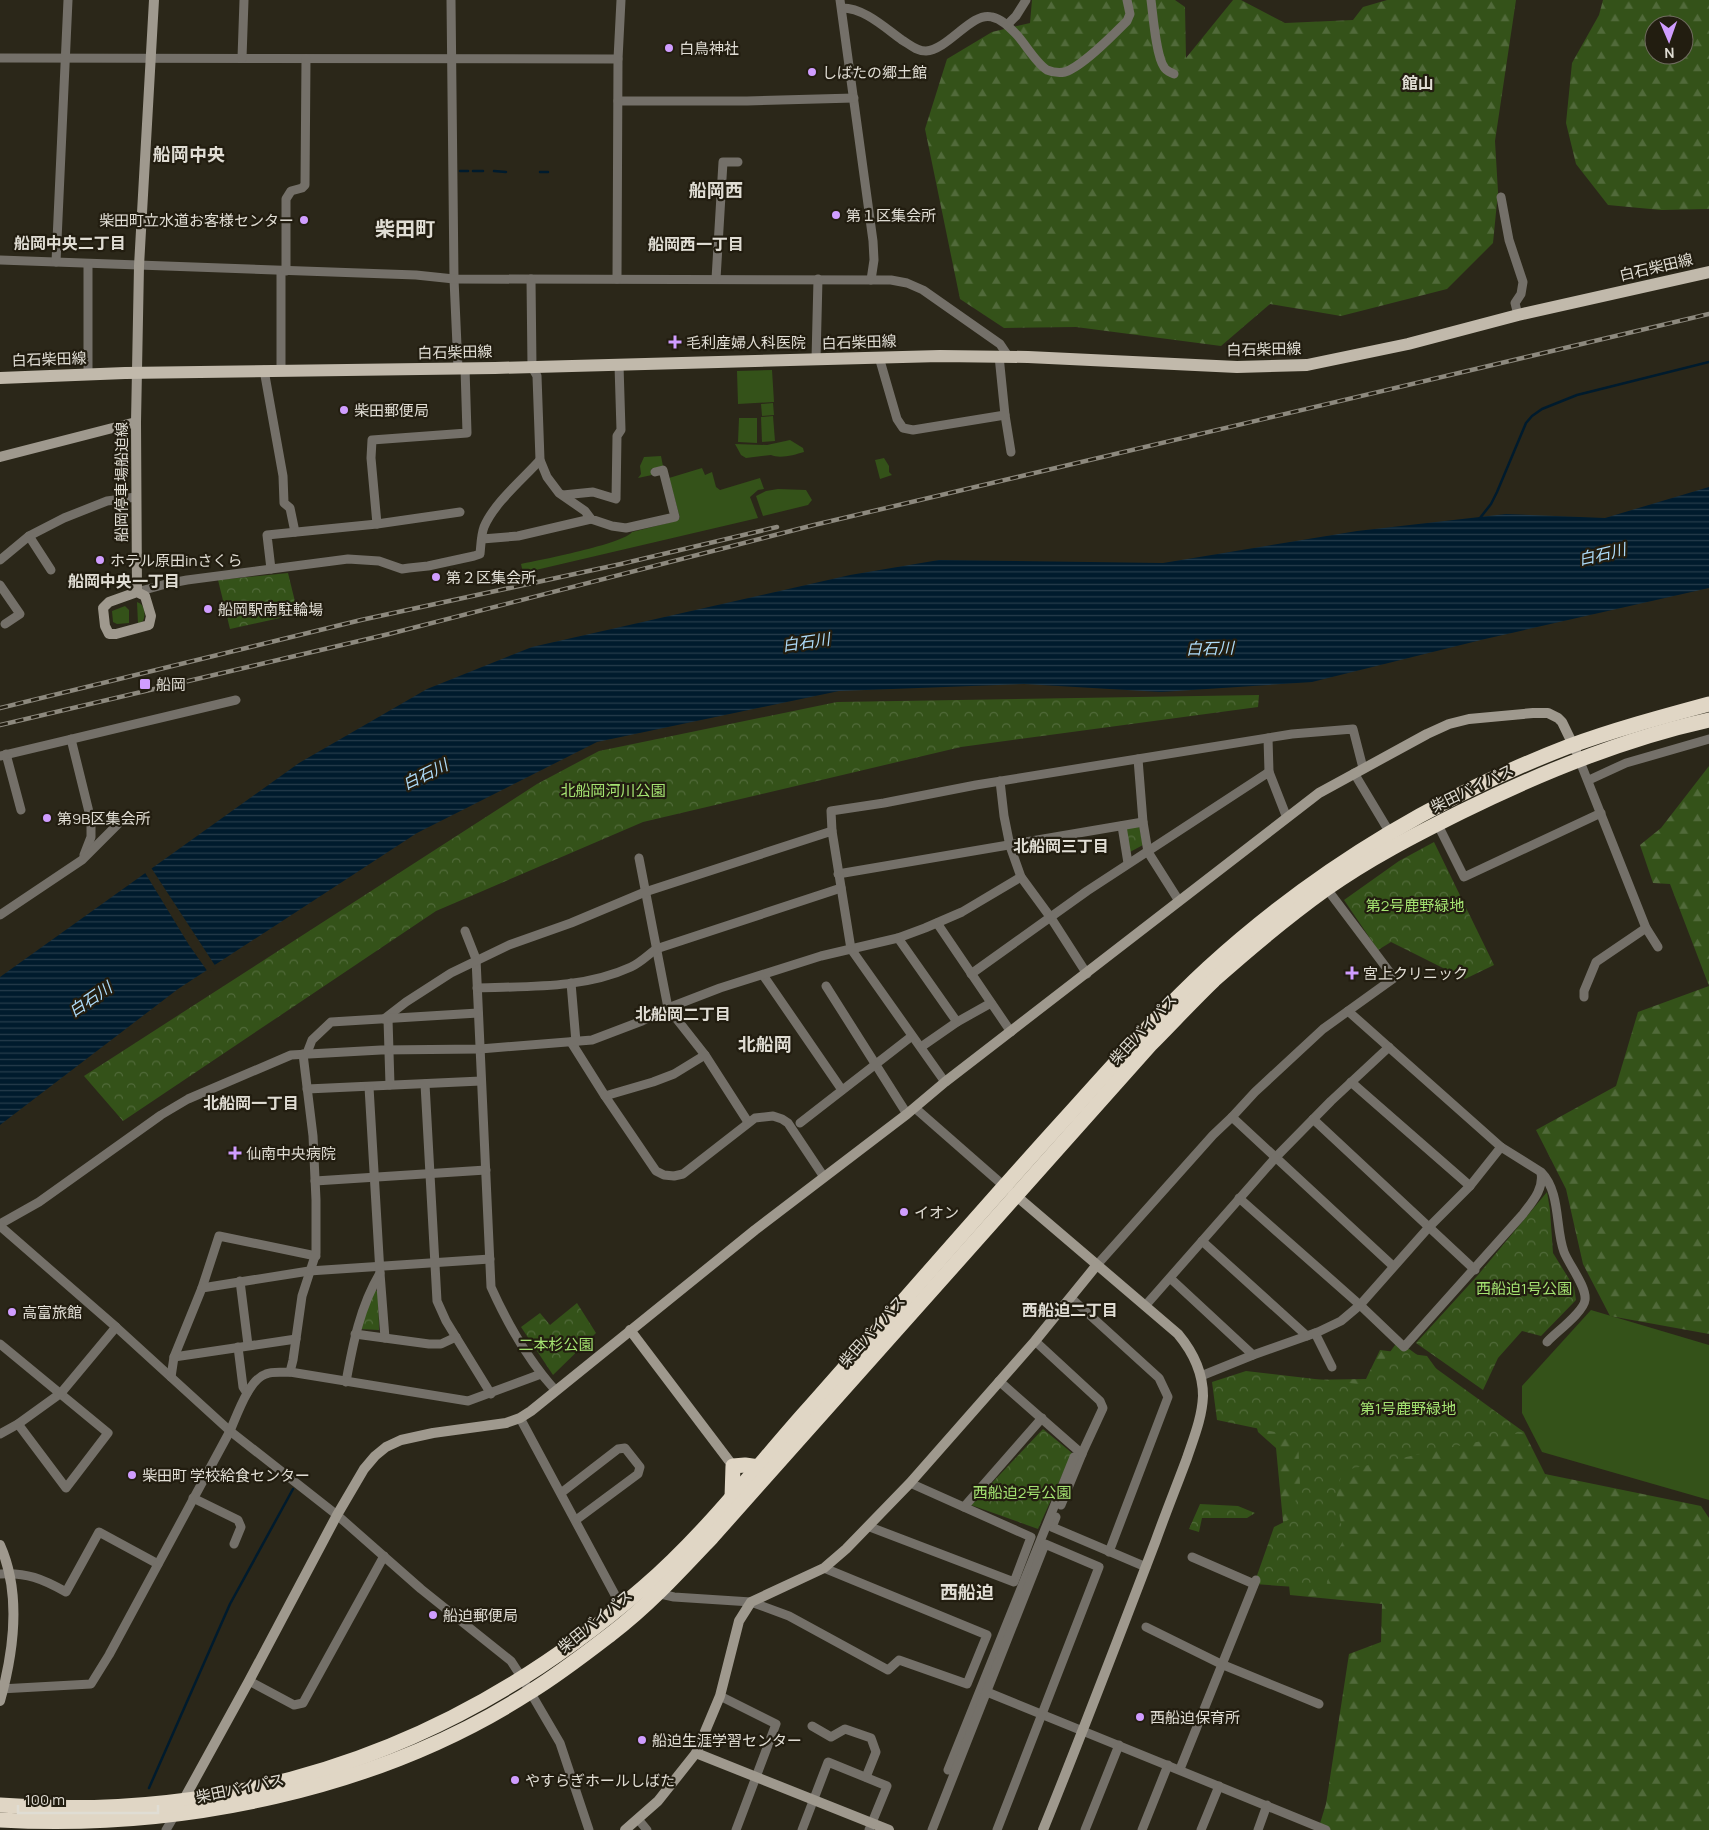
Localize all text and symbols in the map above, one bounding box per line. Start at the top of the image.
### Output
north arrow [1644,15,1694,65]
place label: 白鳥神社 [679,38,739,59]
marker: 白鳥神社 [663,42,675,54]
text: N [1664,44,1675,63]
place label: しばたの郷土館 [822,62,927,83]
marker: しばたの郷土館 [806,66,818,78]
district label: 館山 [1402,72,1434,94]
district label: 船岡中央 [153,142,225,166]
district label: 船岡西 [689,178,743,202]
place label: 第１区集会所 [846,205,936,226]
marker: 第１区集会所 [830,209,842,221]
place label: 柴田町立水道お客様センター [99,210,294,231]
marker: 柴田町立水道お客様センター [298,214,310,226]
district label: 柴田町 [375,215,435,242]
district label: 船岡中央二丁目 [14,232,126,254]
district label: 船岡西一丁目 [648,233,744,255]
street label: 白石柴田線 [1617,248,1695,286]
street label: 白石柴田線 [821,330,897,354]
place label: 毛利産婦人科医院 [686,332,806,353]
marker: 毛利産婦人科医院 [668,335,682,349]
street label: 白石柴田線 [1226,338,1302,360]
street label: 白石柴田線 [417,341,493,363]
street label: 白石柴田線 [11,347,87,371]
place label: 柴田郵便局 [354,400,429,421]
marker: 柴田郵便局 [338,404,350,416]
street label: 船岡停車場船迫線 [111,422,132,542]
water label: 白石川 [1576,537,1630,570]
place label: ホテル原田inさくら [110,550,242,571]
marker: ホテル原田inさくら [94,554,106,566]
place label: 第２区集会所 [446,567,536,588]
district label: 船岡中央一丁目 [68,570,180,592]
marker: 第２区集会所 [430,571,442,583]
place label: 船岡駅南駐輪場 [218,599,323,620]
marker: 船岡駅南駐輪場 [202,603,214,615]
water label: 白石川 [781,627,833,656]
water label: 白石川 [1186,637,1236,659]
place label: 船岡 [156,674,186,695]
marker: 船岡 [138,677,152,691]
water label: 白石川 [399,753,453,794]
street label: 柴田バイパス [1427,759,1517,817]
park label: 北船岡河川公園 [560,780,666,801]
place label: 第9B区集会所 [57,808,151,829]
marker: 第9B区集会所 [41,812,53,824]
district label: 北船岡三丁目 [1013,835,1109,857]
park label: 第2号鹿野緑地 [1366,895,1464,916]
place label: 宮上クリニック [1363,963,1468,984]
marker: 宮上クリニック [1345,966,1359,980]
water label: 白石川 [64,975,118,1022]
street label: 柴田バイパス [1105,989,1181,1069]
district label: 北船岡二丁目 [635,1003,731,1025]
district label: 北船岡 [738,1032,792,1056]
district label: 北船岡一丁目 [203,1092,299,1114]
place label: 仙南中央病院 [246,1143,336,1164]
marker: 仙南中央病院 [228,1146,242,1160]
place label: イオン [914,1202,959,1223]
marker: イオン [898,1206,910,1218]
park label: 西船迫1号公園 [1476,1278,1572,1299]
street label: 柴田バイパス [834,1291,910,1371]
district label: 西船迫二丁目 [1022,1299,1118,1321]
place label: 高富旅館 [22,1302,82,1323]
marker: 高富旅館 [6,1306,18,1318]
park label: 二本杉公園 [518,1334,594,1355]
park label: 第1号鹿野緑地 [1360,1398,1456,1419]
place label: 柴田町 学校給食センター [142,1465,310,1486]
marker: 柴田町 学校給食センター [126,1469,138,1481]
park label: 西船迫2号公園 [973,1482,1071,1503]
district label: 西船迫 [940,1580,994,1604]
street label: 柴田バイパス [554,1585,636,1657]
place label: 船迫郵便局 [443,1605,518,1626]
marker: 船迫郵便局 [427,1609,439,1621]
place label: 西船迫保育所 [1150,1707,1240,1728]
marker: 西船迫保育所 [1134,1711,1146,1723]
place label: 船迫生涯学習センター [652,1730,802,1751]
marker: 船迫生涯学習センター [636,1734,648,1746]
street label: 柴田バイパス [194,1768,286,1808]
place label: やすらぎホールしばた [525,1770,675,1791]
marker: やすらぎホールしばた [509,1774,521,1786]
scale bar [18,1782,158,1814]
text: 100 m [25,1789,65,1810]

